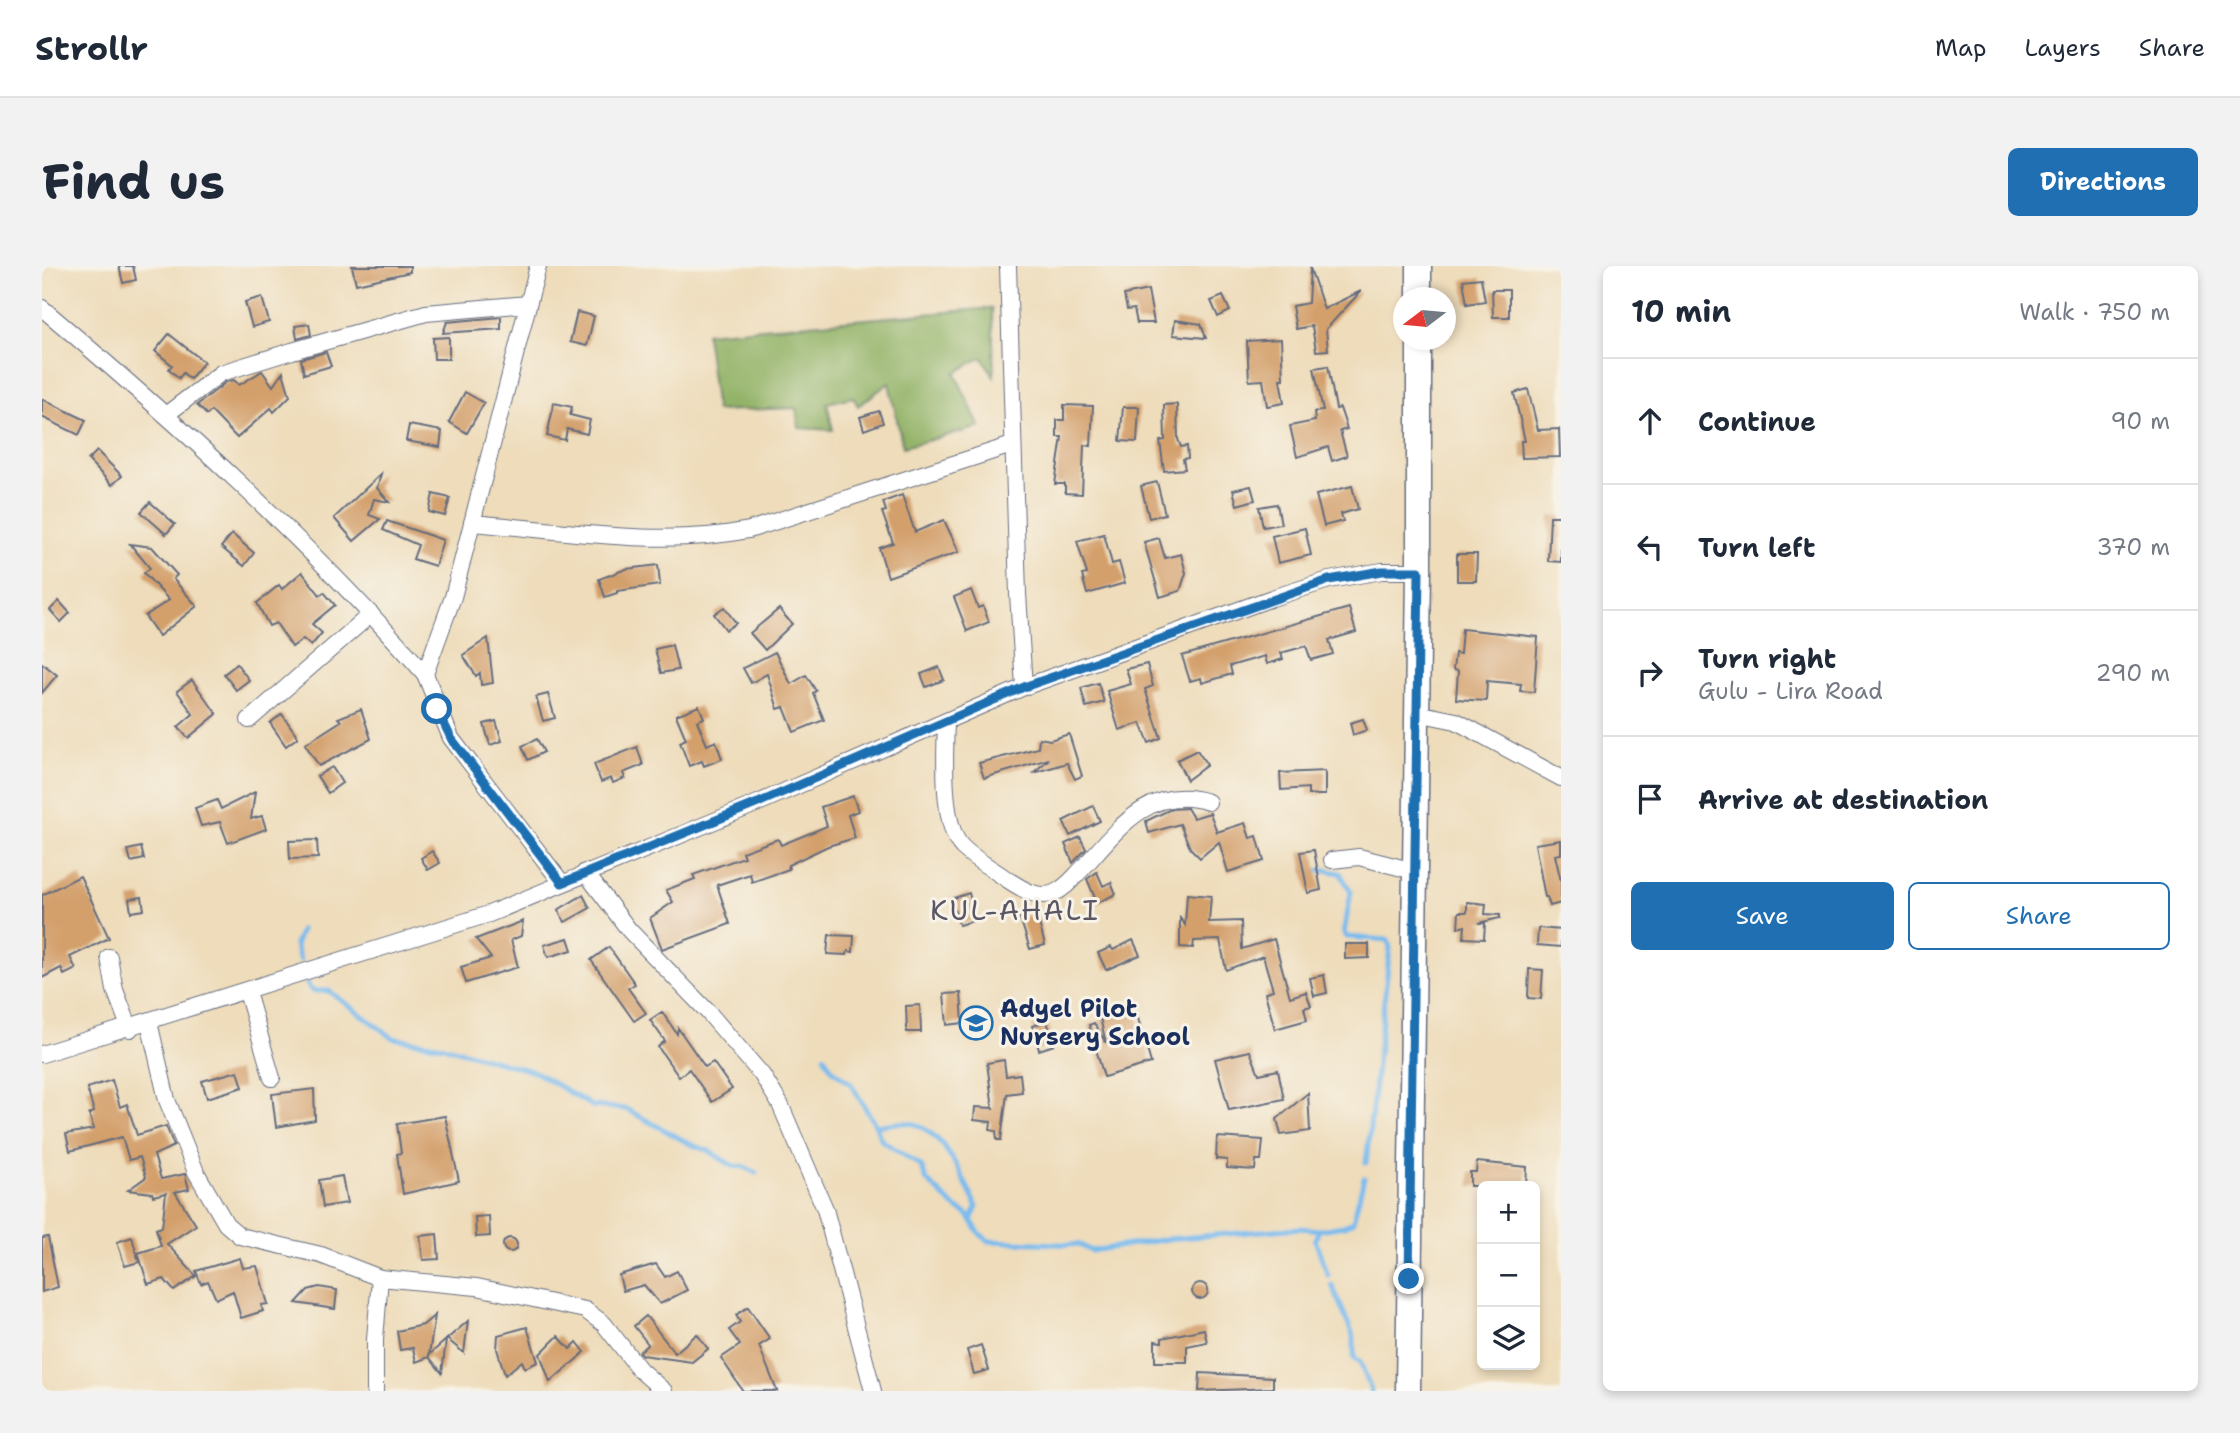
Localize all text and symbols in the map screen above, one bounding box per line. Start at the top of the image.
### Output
text: Strollr [35,26,148,71]
text: Map [1935,32,1986,64]
text: Layers [2024,32,2101,64]
text: Share [2139,32,2205,64]
button: Directions [2008,148,2198,216]
text: Find us [42,149,225,215]
north arrow [1393,287,1456,350]
text: 10 min [1631,291,1731,332]
text: Walk · 750 m [2019,297,2170,327]
icon: ahead [1631,402,1669,440]
text: Continue [1698,404,1816,439]
text: 90 m [2110,406,2170,436]
icon: left [1631,528,1669,566]
text: Turn left [1698,530,1815,565]
text: 370 m [2097,532,2170,562]
text: Turn right [1698,641,1836,676]
icon: right [1631,654,1669,692]
text: 290 m [2096,658,2170,688]
text: Gulu - Lira Road [1698,676,1883,706]
route start [421,693,452,724]
icon: arrive [1631,780,1669,818]
text: Arrive at destination [1698,782,1988,817]
button: Save [1631,882,1894,950]
button: Share [1908,882,2170,950]
district label: KUL-AHALI [930,891,1100,929]
place label: Adyel Pilot Nursery School [1000,993,1190,1053]
school or university icon: Adyel Pilot Nursery School [957,1004,995,1042]
map controls [1477,1181,1540,1370]
button: + [1477,1181,1540,1244]
button: − [1477,1244,1540,1307]
route end [1393,1263,1424,1294]
button: layers [1477,1307,1540,1370]

